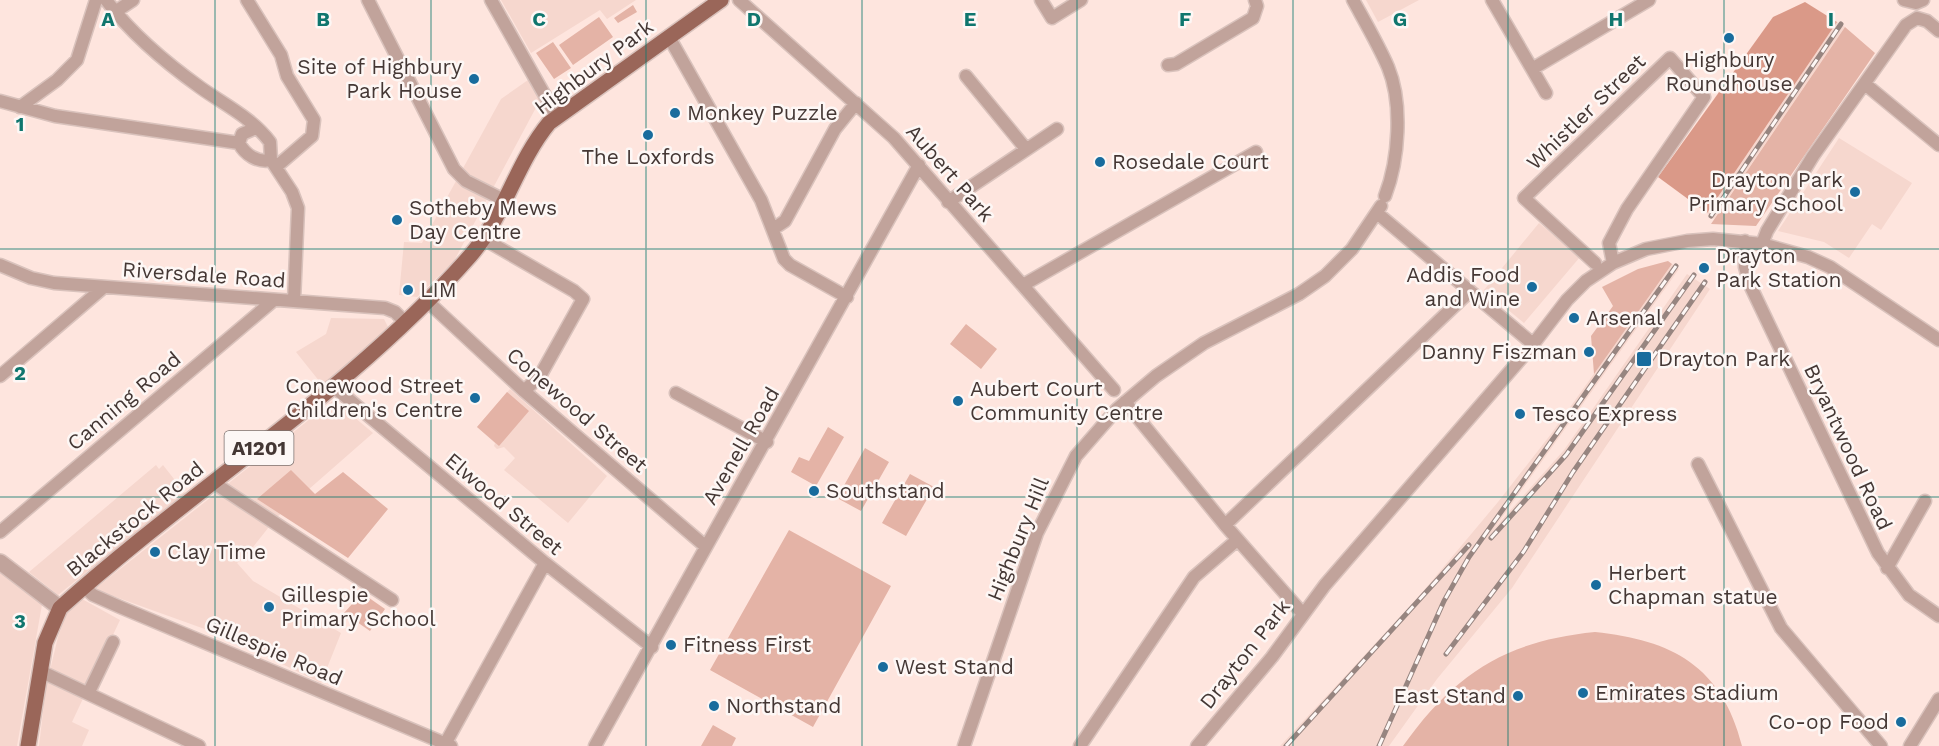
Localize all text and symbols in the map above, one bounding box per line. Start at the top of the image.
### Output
text: A [101,7,115,31]
text: B [316,7,330,31]
text: C [532,7,546,31]
text: D [747,7,761,31]
text: E [964,7,976,31]
text: F [1179,7,1191,31]
text: G [1393,7,1407,31]
text: H [1609,7,1623,31]
text: I [1828,7,1834,31]
street label: Highbury Park [529,14,658,119]
marker: Highbury Roundhouse [1722,31,1736,45]
place label: Highbury Roundhouse [1665,47,1793,96]
street label: Whistler Street [1521,48,1650,175]
place label: Site of Highbury Park House [297,54,462,103]
marker: Site of Highbury Park House [467,72,481,86]
place label: Monkey Puzzle [687,100,838,125]
marker: Monkey Puzzle [668,106,682,120]
text: 1 [16,112,24,136]
street label: Aubert Park [901,119,1000,227]
marker: The Loxfords [641,128,655,142]
place label: The Loxfords [581,144,715,169]
place label: Rosedale Court [1112,149,1269,174]
marker: Rosedale Court [1093,155,1107,169]
place label: Drayton Park Primary School [1688,167,1844,216]
marker: Drayton Park Primary School [1848,185,1862,199]
place label: Sotheby Mews Day Centre [409,195,557,244]
marker: Sotheby Mews Day Centre [390,213,404,227]
place label: Drayton Park Station [1716,243,1842,292]
street label: Riversdale Road [122,256,287,293]
marker: Drayton Park Station [1697,261,1711,275]
place label: Addis Food and Wine [1406,262,1520,311]
place label: LIM [420,277,457,302]
marker: Addis Food and Wine [1525,280,1539,294]
marker: LIM [401,283,415,297]
place label: Arsenal [1586,305,1663,330]
marker: Arsenal [1567,311,1581,325]
place label: Danny Fiszman [1421,339,1577,364]
street label: Conewood Street [502,342,653,478]
marker: Danny Fiszman [1582,345,1596,359]
street label: Canning Road [62,346,186,455]
place label: Drayton Park [1658,346,1790,371]
marker: Drayton Park [1635,350,1653,368]
street label: Bryantwood Road [1799,360,1898,534]
text: 2 [14,361,26,385]
place label: Conewood Street Children's Centre [285,373,463,422]
place label: Aubert Court Community Centre [970,376,1163,425]
street label: Avenell Road [697,382,784,509]
marker: Conewood Street Children's Centre [468,391,482,405]
marker: Aubert Court Community Centre [951,394,965,408]
place label: Tesco Express [1532,401,1677,426]
marker: Tesco Express [1513,407,1527,421]
road number: A1201 [224,431,294,465]
street label: Elwood Street [441,447,568,560]
street label: Blackstock Road [61,456,208,582]
street label: Highbury Hill [981,473,1054,604]
place label: Southstand [826,478,945,503]
marker: Southstand [807,484,821,498]
place label: Clay Time [167,539,266,564]
marker: Clay Time [148,545,162,559]
place label: Herbert Chapman statue [1608,560,1778,609]
marker: Herbert Chapman statue [1589,578,1603,592]
place label: Gillespie Primary School [281,582,436,631]
street label: Drayton Park [1194,594,1295,713]
marker: Gillespie Primary School [262,600,276,614]
text: 3 [14,609,26,633]
street label: Gillespie Road [202,610,346,691]
place label: Fitness First [683,632,811,657]
marker: Fitness First [664,638,678,652]
place label: West Stand [895,654,1014,679]
marker: West Stand [876,660,890,674]
place label: Emirates Stadium [1595,680,1779,705]
place label: East Stand [1393,683,1506,708]
marker: Emirates Stadium [1576,686,1590,700]
marker: East Stand [1511,689,1525,703]
place label: Northstand [726,693,842,718]
marker: Northstand [707,699,721,713]
place label: Co-op Food [1768,709,1889,734]
marker: Co-op Food [1894,715,1908,729]

